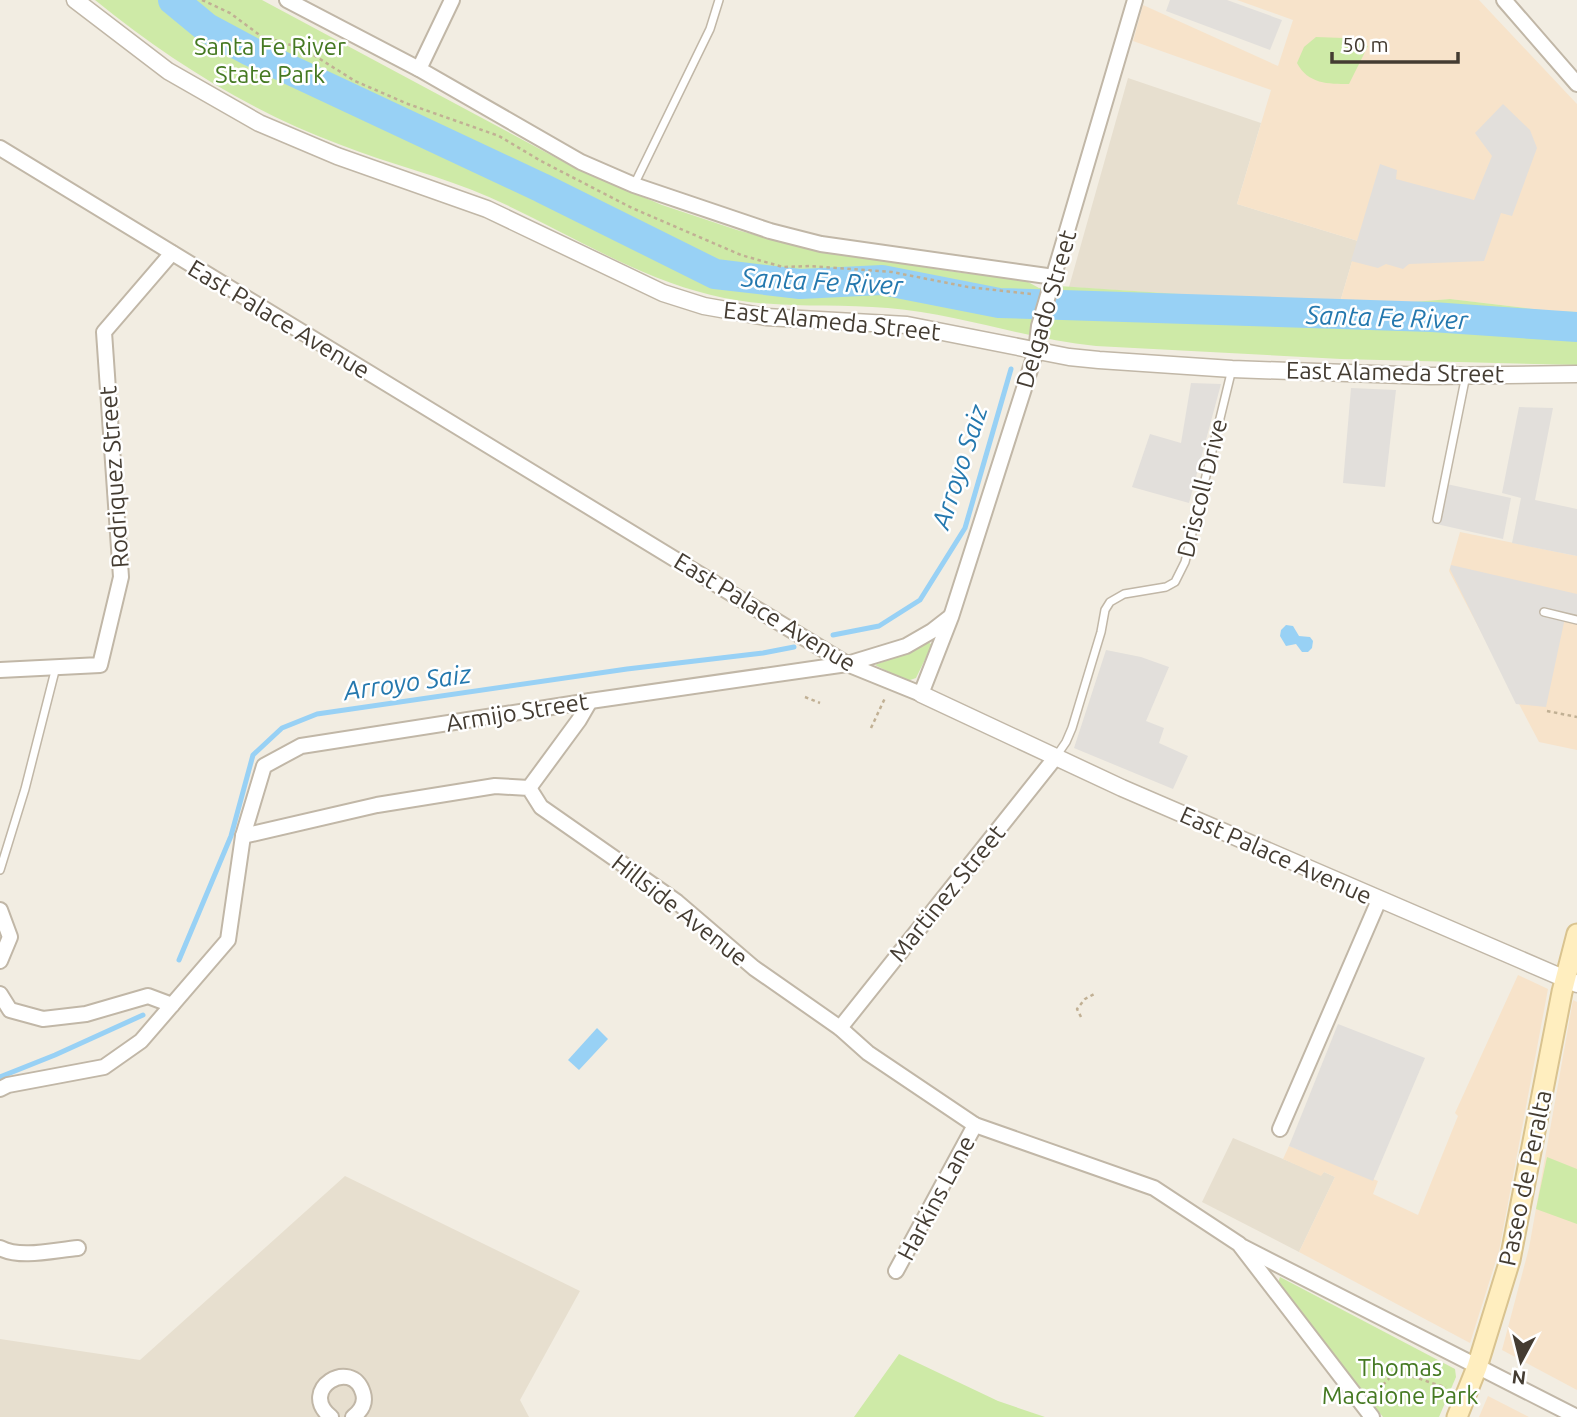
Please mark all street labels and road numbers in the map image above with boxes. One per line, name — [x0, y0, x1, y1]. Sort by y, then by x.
street label: Delgado Street — [1011, 226, 1082, 391]
street label: East Palace Avenue — [183, 254, 375, 384]
street label: East Alameda Street — [722, 296, 942, 346]
street label: East Alameda Street — [1286, 357, 1505, 387]
street label: Rodriquez Street — [94, 384, 134, 569]
street label: Driscoll Drive — [1172, 416, 1232, 560]
street label: East Palace Avenue — [669, 547, 861, 677]
street label: Armijo Street — [444, 687, 591, 737]
street label: East Palace Avenue — [1176, 801, 1376, 909]
street label: Martinez Street — [884, 819, 1011, 967]
street label: Hillside Avenue — [607, 849, 753, 971]
street label: Paseo de Peralta — [1493, 1088, 1557, 1268]
street label: Harkins Lane — [892, 1131, 980, 1265]

